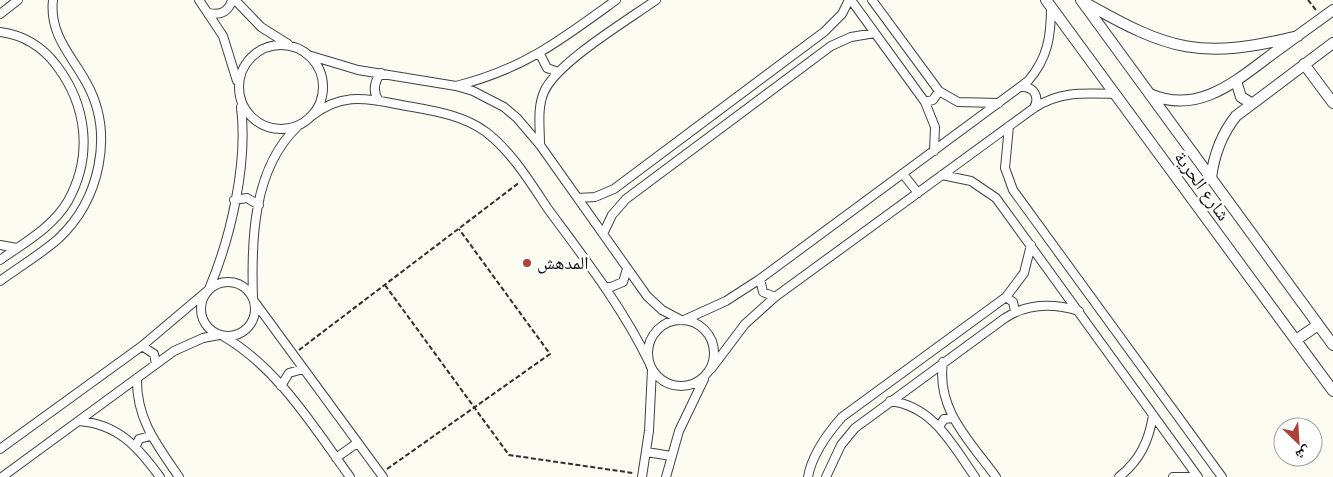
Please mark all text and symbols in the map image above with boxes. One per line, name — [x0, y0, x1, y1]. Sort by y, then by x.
street label: شارع الحرية — [1169, 148, 1234, 225]
place label: المدهش — [537, 253, 589, 274]
marker: المدهش — [521, 257, 533, 269]
north arrow — [1273, 417, 1323, 467]
text: ش — [1293, 442, 1313, 463]

